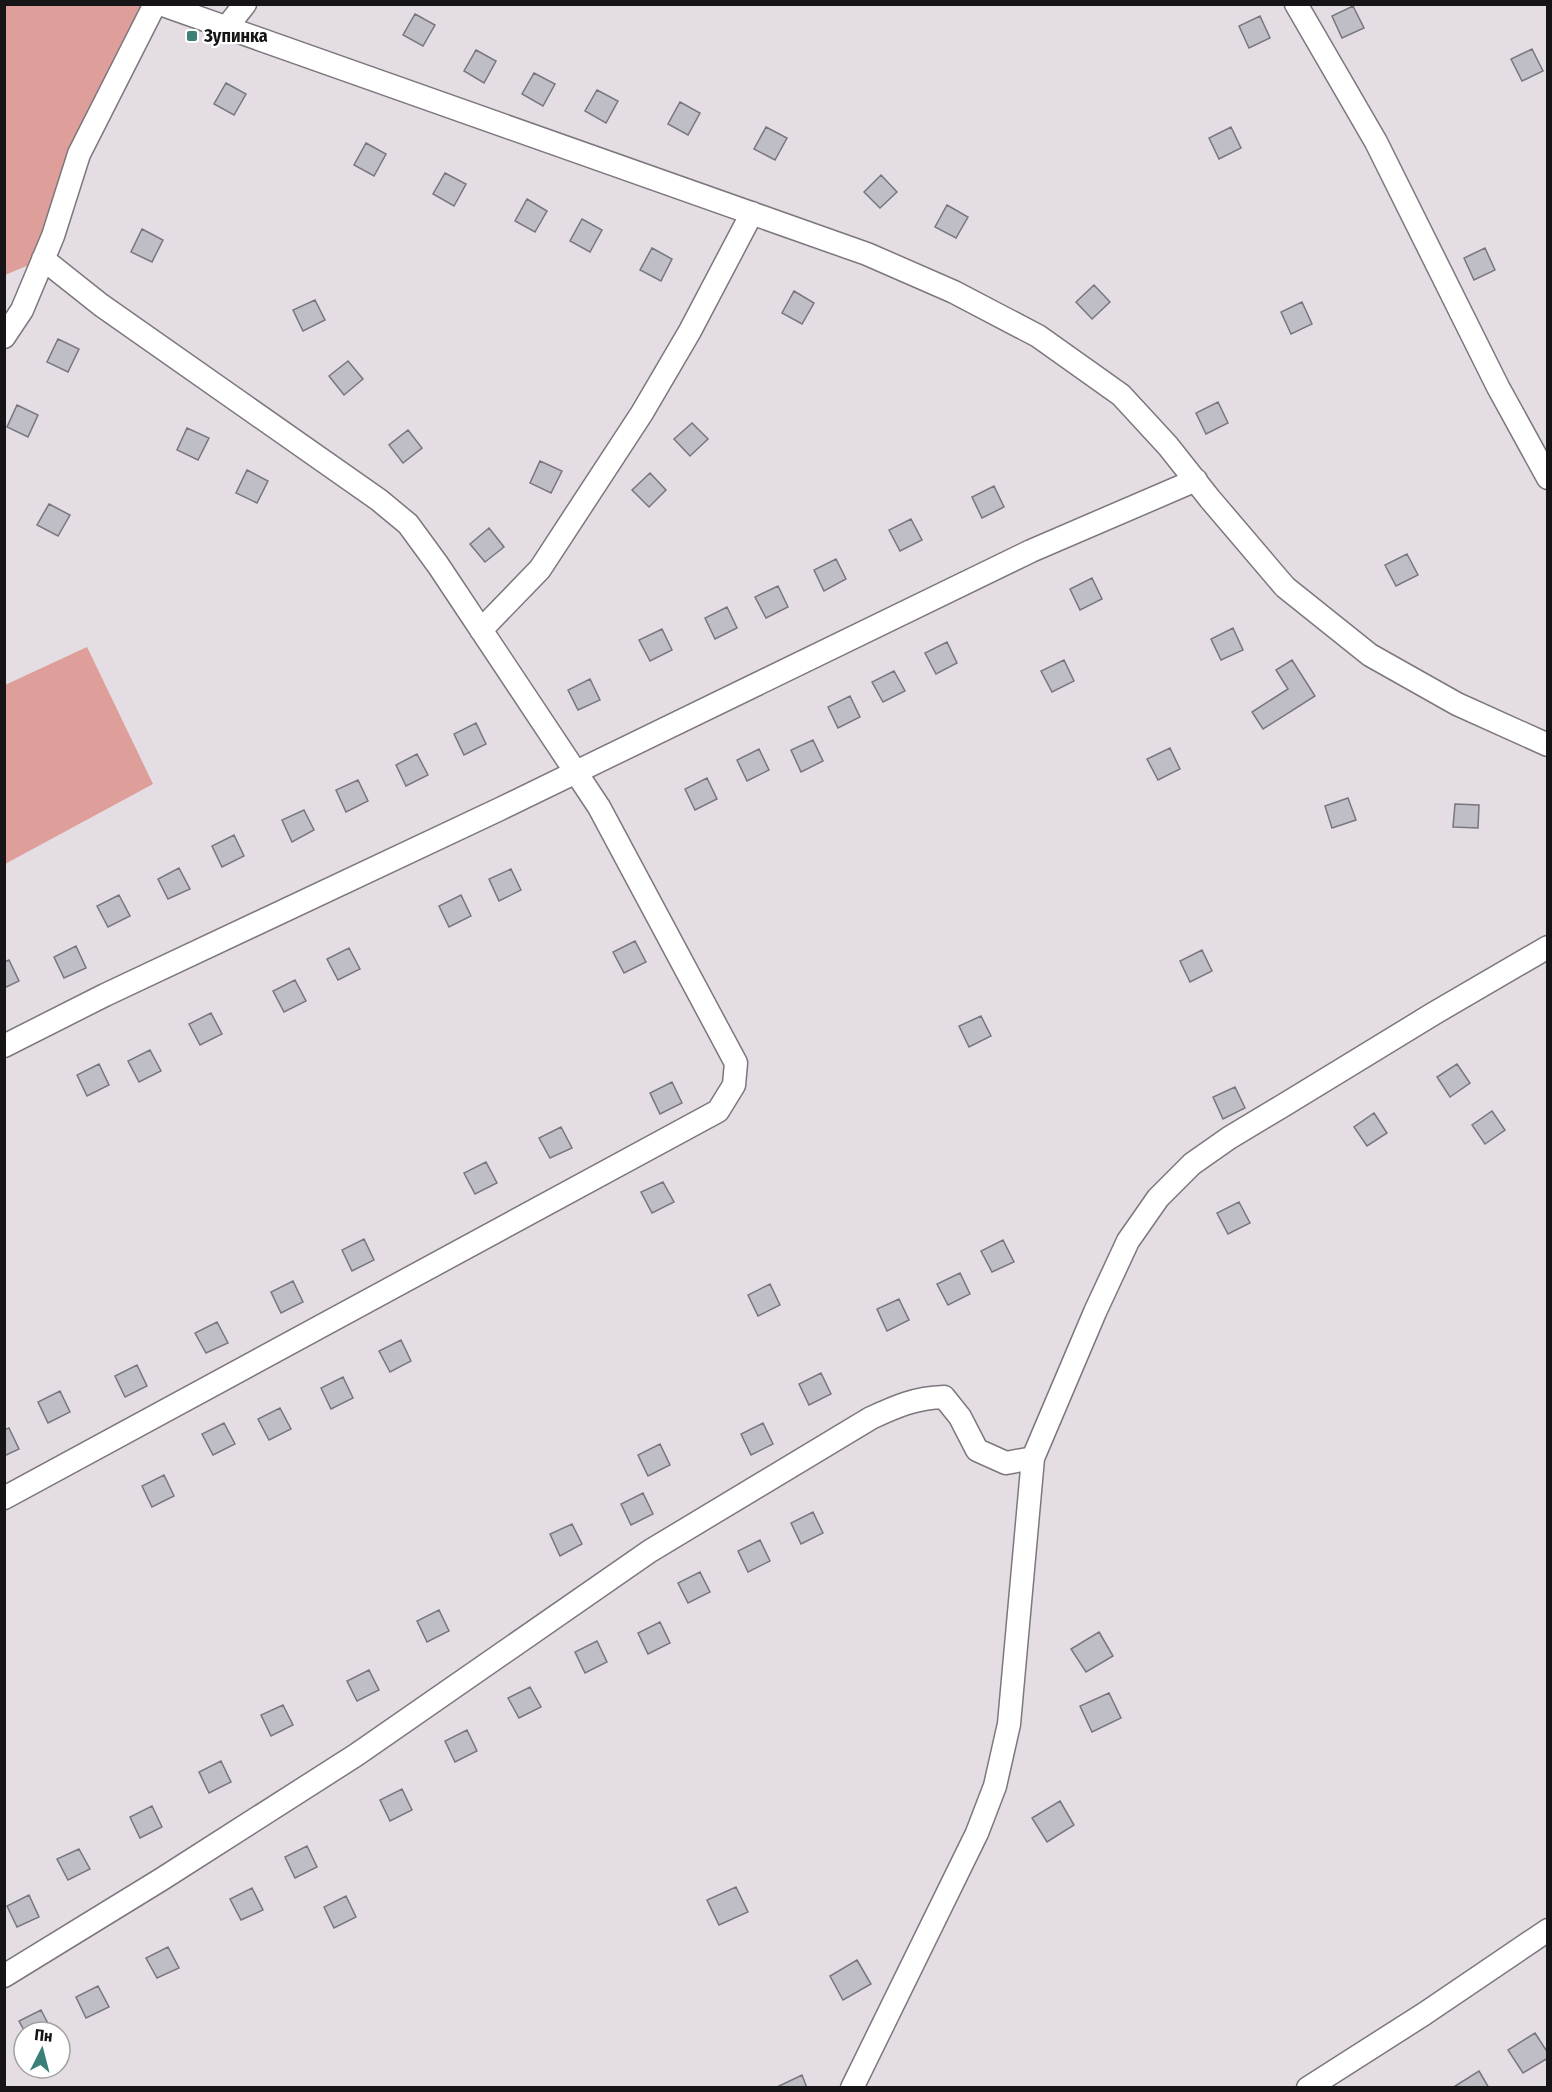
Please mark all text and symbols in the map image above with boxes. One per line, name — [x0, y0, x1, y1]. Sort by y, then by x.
place label: Зупинка — [203, 25, 268, 47]
marker: Зупинка — [185, 29, 199, 43]
north arrow — [12, 2020, 72, 2080]
text: Пн — [34, 2025, 54, 2046]

